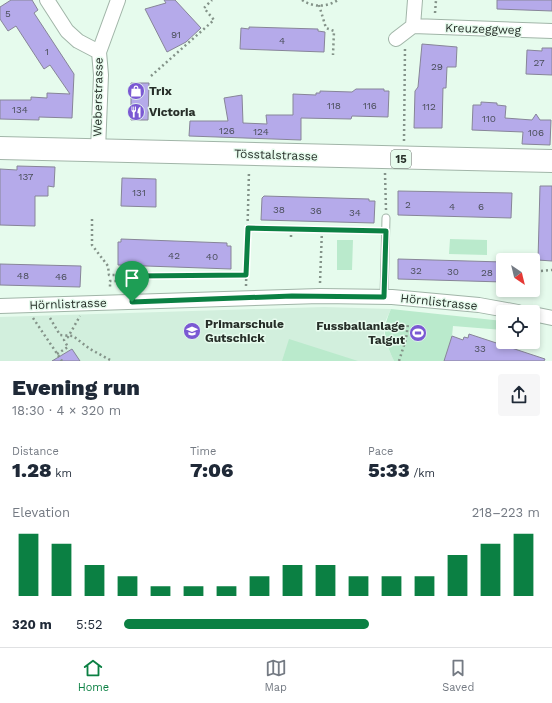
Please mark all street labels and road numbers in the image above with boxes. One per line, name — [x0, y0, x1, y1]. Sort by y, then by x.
street label: Kreuzeggweg — [445, 21, 522, 37]
street label: Weberstrasse — [90, 57, 106, 137]
street label: Tösstalstrasse — [234, 147, 318, 163]
road number: 15 — [391, 150, 411, 168]
street label: Hörnlistrasse — [400, 291, 478, 313]
street label: Hörnlistrasse — [29, 296, 107, 312]

